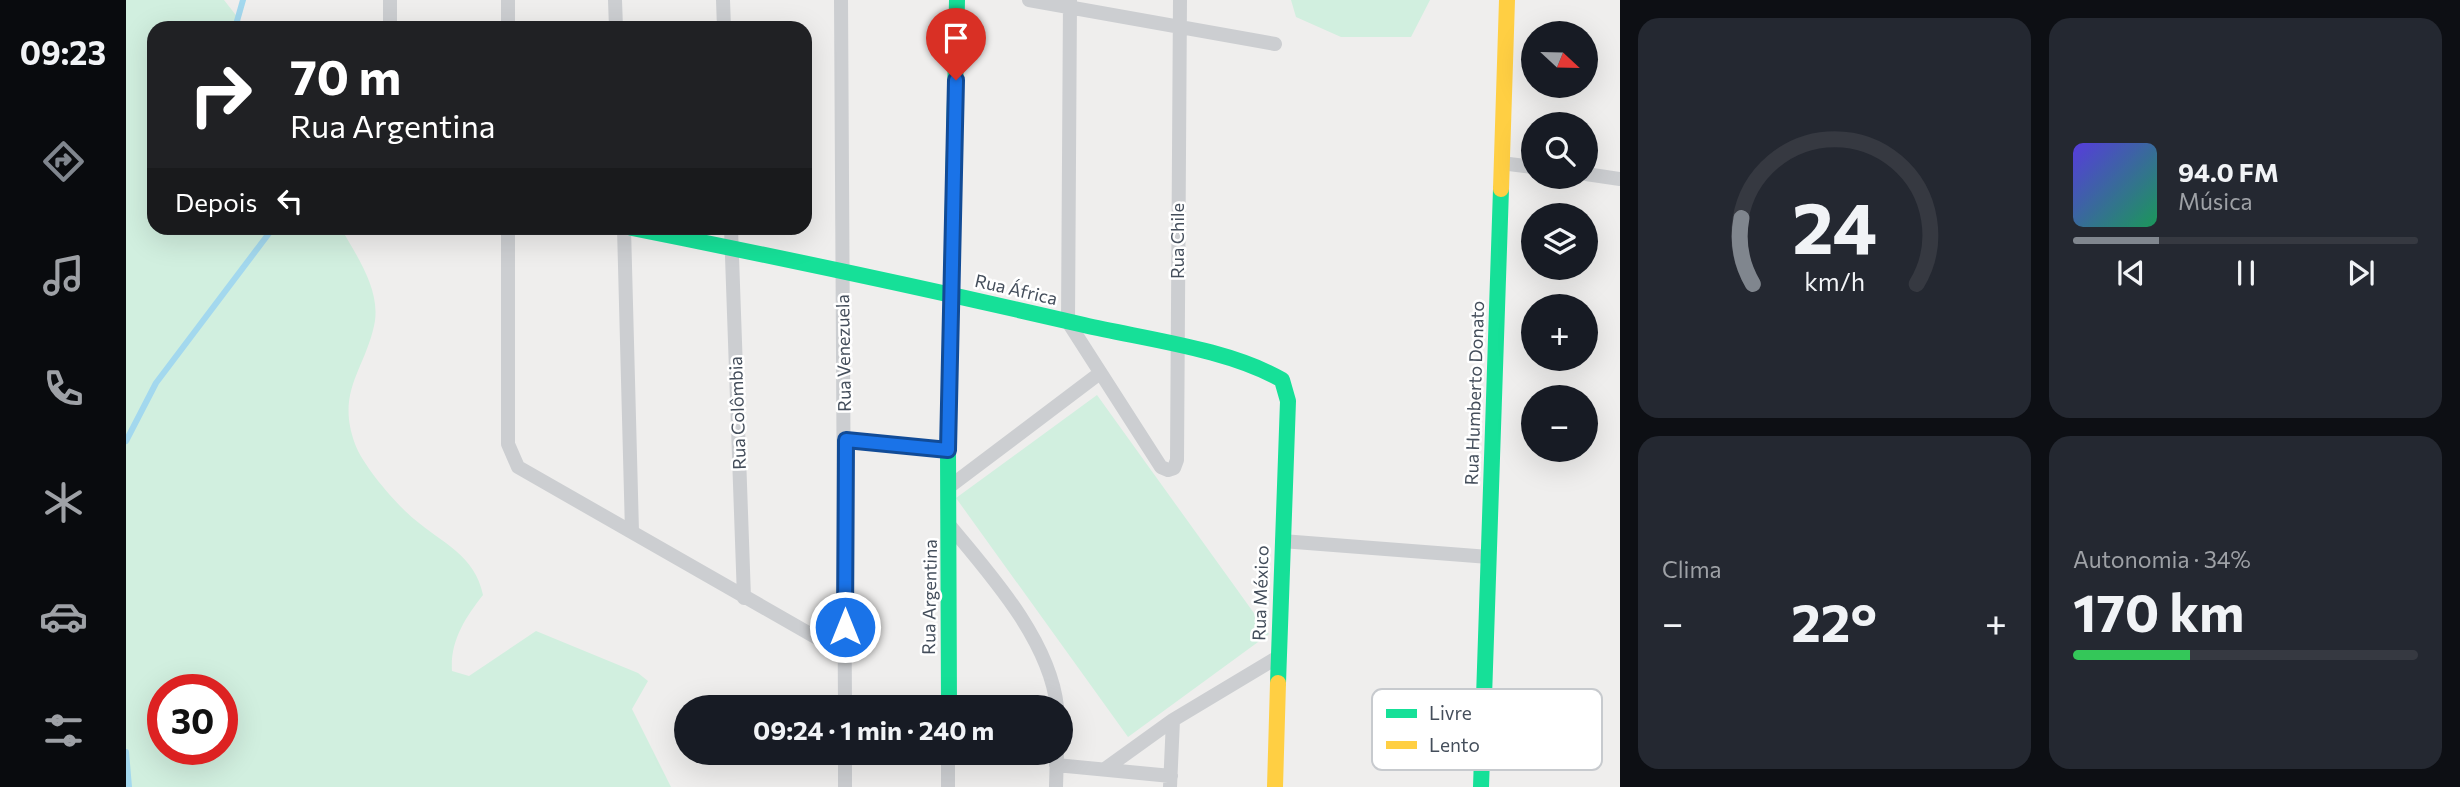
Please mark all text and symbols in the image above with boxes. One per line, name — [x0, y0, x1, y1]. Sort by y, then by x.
pin — [926, 8, 986, 80]
icon: arrive — [937, 19, 975, 57]
north arrow — [1521, 21, 1598, 98]
map controls — [1521, 21, 1598, 462]
text: 09:23 — [20, 32, 106, 72]
text: 70 m — [290, 45, 401, 105]
icon: right — [175, 49, 266, 140]
text: Rua Argentina — [290, 105, 496, 145]
button: search — [1521, 112, 1598, 189]
icon: directions — [39, 137, 88, 186]
text: 94.0 FM — [2178, 156, 2279, 187]
text: 24 — [1792, 180, 1877, 269]
icon: left — [271, 182, 309, 220]
text: Depois — [175, 186, 257, 217]
text: Música — [2178, 187, 2253, 215]
street label: Rua Chile — [1166, 203, 1188, 279]
button: layers — [1521, 203, 1598, 280]
icon: music — [39, 251, 88, 300]
icon: previous — [2112, 254, 2150, 292]
icon: pause — [2227, 254, 2265, 292]
icon: next — [2342, 254, 2380, 292]
text: km/h — [1804, 266, 1865, 296]
street label: Rua África — [973, 269, 1060, 309]
street label: Rua Venezuela — [831, 294, 855, 412]
button: + — [1521, 294, 1598, 371]
street label: Rua Humberto Donato — [1460, 300, 1488, 486]
street label: Rua Colômbia — [724, 356, 750, 470]
icon: phone — [39, 364, 88, 413]
button: − — [1521, 385, 1598, 462]
icon: climate — [39, 478, 88, 527]
street label: Rua Argentina — [917, 539, 941, 655]
street label: Rua México — [1247, 545, 1273, 641]
text: Autonomia · 34% — [2073, 545, 2251, 573]
text: Clima — [1662, 555, 1722, 583]
text: 170 km — [2073, 579, 2245, 643]
text: 22° — [1791, 589, 1877, 653]
position arrow — [808, 590, 882, 664]
icon: car — [39, 592, 88, 641]
text: − — [1662, 598, 1684, 645]
text: + — [1985, 598, 2007, 645]
speed limit sign: 30 — [147, 674, 238, 765]
legend — [1372, 689, 1602, 770]
text: Livre — [1429, 701, 1472, 724]
icon: filters — [39, 706, 88, 755]
text: 09:24 · 1 min · 240 m — [753, 714, 994, 745]
text: Lento — [1429, 733, 1480, 756]

